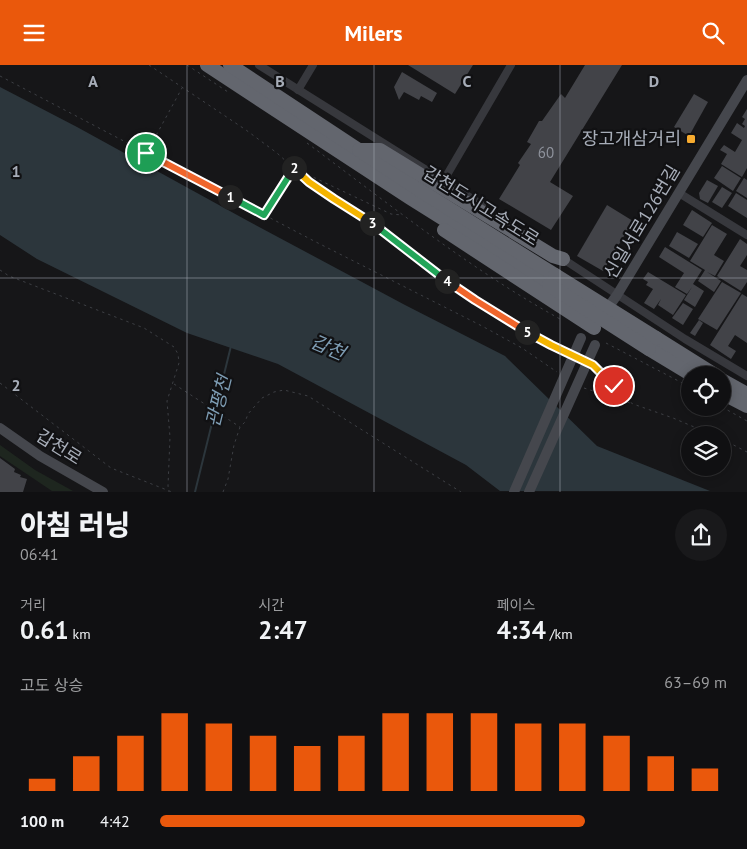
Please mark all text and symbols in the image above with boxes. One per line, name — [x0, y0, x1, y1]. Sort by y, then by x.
icon: menu — [20, 19, 48, 47]
text: Milers — [344, 19, 403, 47]
icon: search — [699, 19, 727, 47]
text: A — [88, 71, 98, 91]
text: B — [275, 71, 285, 91]
text: C — [463, 71, 472, 91]
text: D — [649, 71, 659, 91]
place label: 장고개삼거리 — [582, 127, 681, 150]
pin — [125, 132, 167, 174]
marker: 장고개삼거리 — [685, 133, 697, 145]
icon: arrive — [132, 139, 160, 167]
house number: 60 — [538, 143, 554, 162]
pin: 2 — [282, 155, 306, 181]
text: 2 — [291, 159, 298, 177]
text: 1 — [11, 161, 21, 181]
street label: 갑천도시고속도로 — [419, 161, 544, 250]
street label: 신일서로126번길 — [599, 161, 685, 283]
pin: 1 — [218, 185, 242, 209]
text: 1 — [227, 188, 234, 206]
pin: 3 — [360, 211, 384, 235]
text: 3 — [369, 214, 376, 232]
pin: 4 — [434, 269, 460, 293]
text: 4 — [444, 272, 451, 290]
pin: 5 — [514, 319, 540, 345]
text: 5 — [524, 323, 531, 341]
water label: 갑천 — [307, 329, 350, 365]
pin — [593, 365, 635, 407]
map controls — [681, 366, 731, 476]
button: locate — [681, 366, 731, 416]
water label: 관평천 — [200, 371, 236, 429]
icon: check — [600, 372, 628, 400]
text: 2 — [11, 375, 21, 395]
street label: 갑천로 — [32, 424, 86, 469]
button: layers — [681, 426, 731, 476]
text: 아침 러닝 — [20, 506, 130, 543]
button: share — [675, 509, 727, 561]
text: 06:41 — [20, 544, 58, 564]
text: 거리 — [20, 596, 46, 614]
text: 시간 — [258, 596, 284, 614]
text: 페이스 — [497, 596, 535, 614]
text: 0.61 — [20, 614, 69, 646]
text: 2:47 — [258, 614, 308, 646]
text: 4:34 — [497, 614, 546, 646]
text: km — [69, 625, 91, 643]
text: /km — [546, 625, 573, 643]
text: 63–69 m — [664, 672, 727, 692]
text: 고도 상승 — [20, 675, 83, 695]
text: 100 m — [20, 811, 64, 831]
text: 4:42 — [100, 811, 130, 831]

